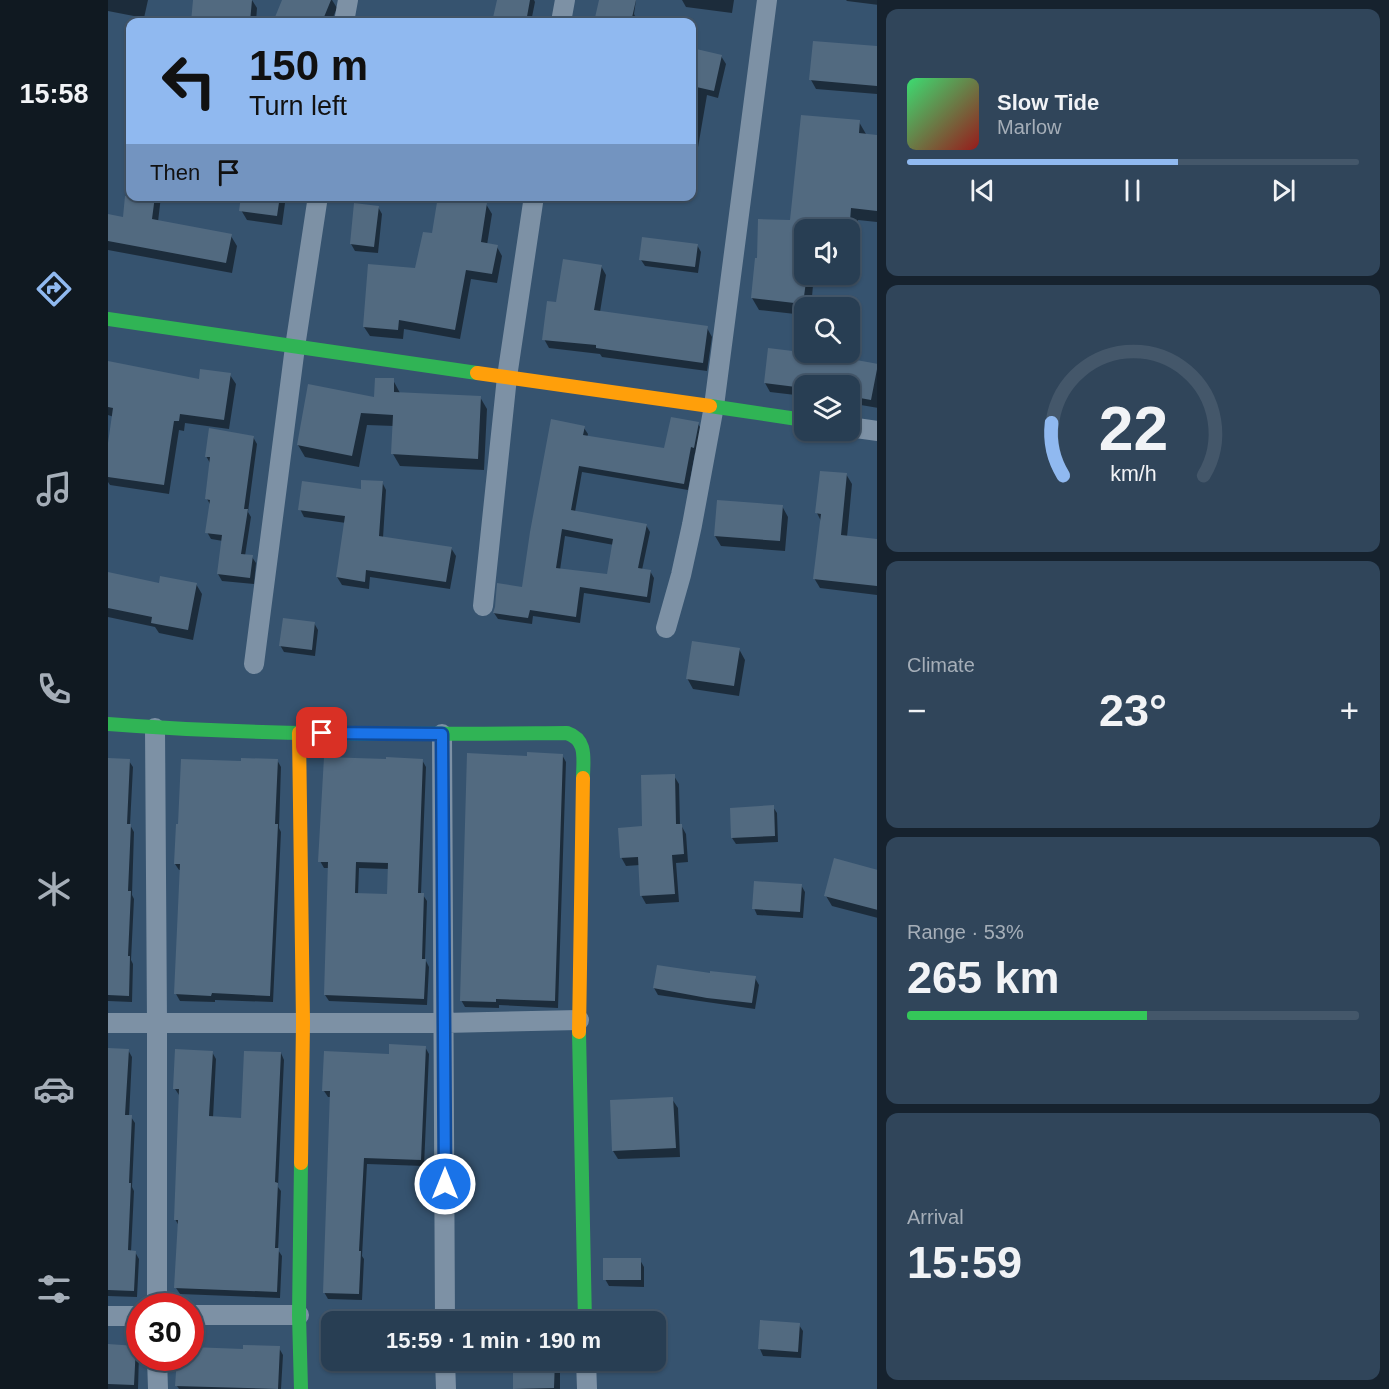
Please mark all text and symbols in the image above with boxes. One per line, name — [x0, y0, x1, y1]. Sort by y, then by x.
icon: left — [150, 42, 228, 120]
text: 150 m — [249, 42, 368, 89]
text: 15:58 — [19, 79, 89, 109]
text: Slow Tide — [997, 90, 1099, 115]
text: Turn left — [249, 91, 347, 121]
text: Marlow — [997, 116, 1061, 138]
icon: arrive — [212, 156, 245, 189]
text: Then — [150, 160, 200, 185]
icon: previous — [966, 174, 999, 207]
icon: pause — [1116, 174, 1149, 207]
icon: next — [1267, 174, 1300, 207]
map controls — [794, 219, 860, 441]
button: sound — [794, 219, 860, 285]
icon: directions — [33, 268, 75, 310]
button: search — [794, 297, 860, 363]
button: layers — [794, 375, 860, 441]
text: 22 — [1098, 394, 1168, 463]
text: km/h — [1110, 462, 1156, 486]
icon: music — [33, 468, 75, 510]
text: Climate — [907, 654, 975, 676]
icon: phone — [33, 668, 75, 710]
text: 23° — [1099, 685, 1167, 736]
text: − — [907, 692, 926, 729]
text: + — [1340, 692, 1359, 729]
pin — [296, 707, 347, 758]
icon: arrive — [305, 716, 338, 749]
icon: climate — [33, 868, 75, 910]
text: Range · 53% — [907, 921, 1024, 943]
text: 265 km — [907, 952, 1060, 1003]
icon: car — [33, 1068, 75, 1110]
position arrow — [413, 1152, 477, 1216]
text: Arrival — [907, 1206, 964, 1228]
text: 15:59 — [907, 1237, 1022, 1288]
icon: filters — [33, 1268, 75, 1310]
speed limit sign: 30 — [126, 1293, 204, 1371]
text: 15:59 · 1 min · 190 m — [386, 1328, 601, 1353]

